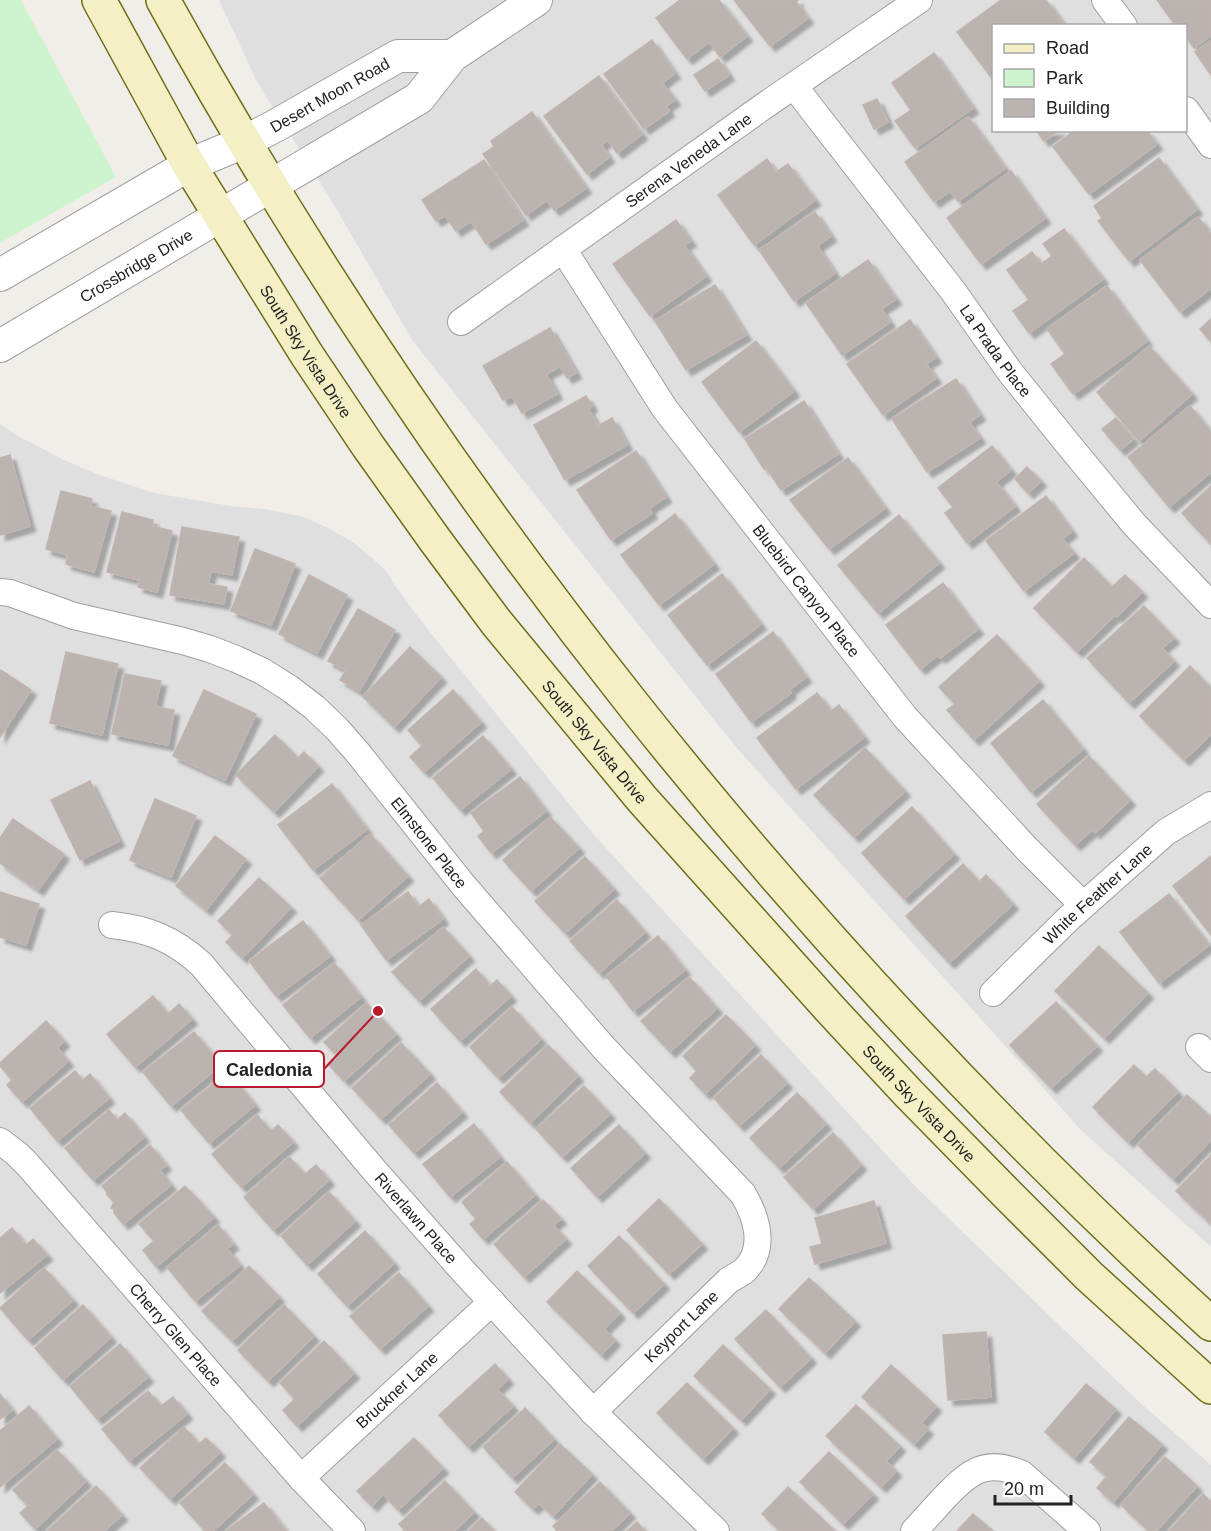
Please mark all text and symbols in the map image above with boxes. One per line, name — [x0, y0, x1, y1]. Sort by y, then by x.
legend — [992, 24, 1187, 132]
text: Road — [1046, 38, 1089, 58]
street label: Desert Moon Road — [267, 55, 392, 136]
text: Park — [1046, 68, 1084, 88]
text: Building — [1046, 98, 1110, 118]
street label: Serena Veneda Lane — [622, 110, 755, 211]
street label: Crossbridge Drive — [77, 226, 196, 306]
street label: South Sky Vista Drive — [257, 282, 355, 421]
street label: La Prada Place — [956, 302, 1035, 401]
street label: Bluebird Canyon Place — [749, 521, 863, 660]
street label: South Sky Vista Drive — [539, 677, 650, 807]
street label: Elmstone Place — [388, 794, 470, 892]
street label: White Feather Lane — [1040, 841, 1156, 948]
street label: South Sky Vista Drive — [859, 1042, 979, 1165]
callout: Caledonia — [214, 1051, 324, 1087]
text: Caledonia — [226, 1060, 313, 1080]
street label: Riverlawn Place — [372, 1170, 460, 1267]
street label: Cherry Glen Place — [126, 1280, 225, 1390]
street label: Keyport Lane — [641, 1287, 722, 1366]
street label: Bruckner Lane — [353, 1349, 441, 1432]
scale bar — [995, 1468, 1072, 1506]
text: 20 m — [1004, 1479, 1044, 1499]

